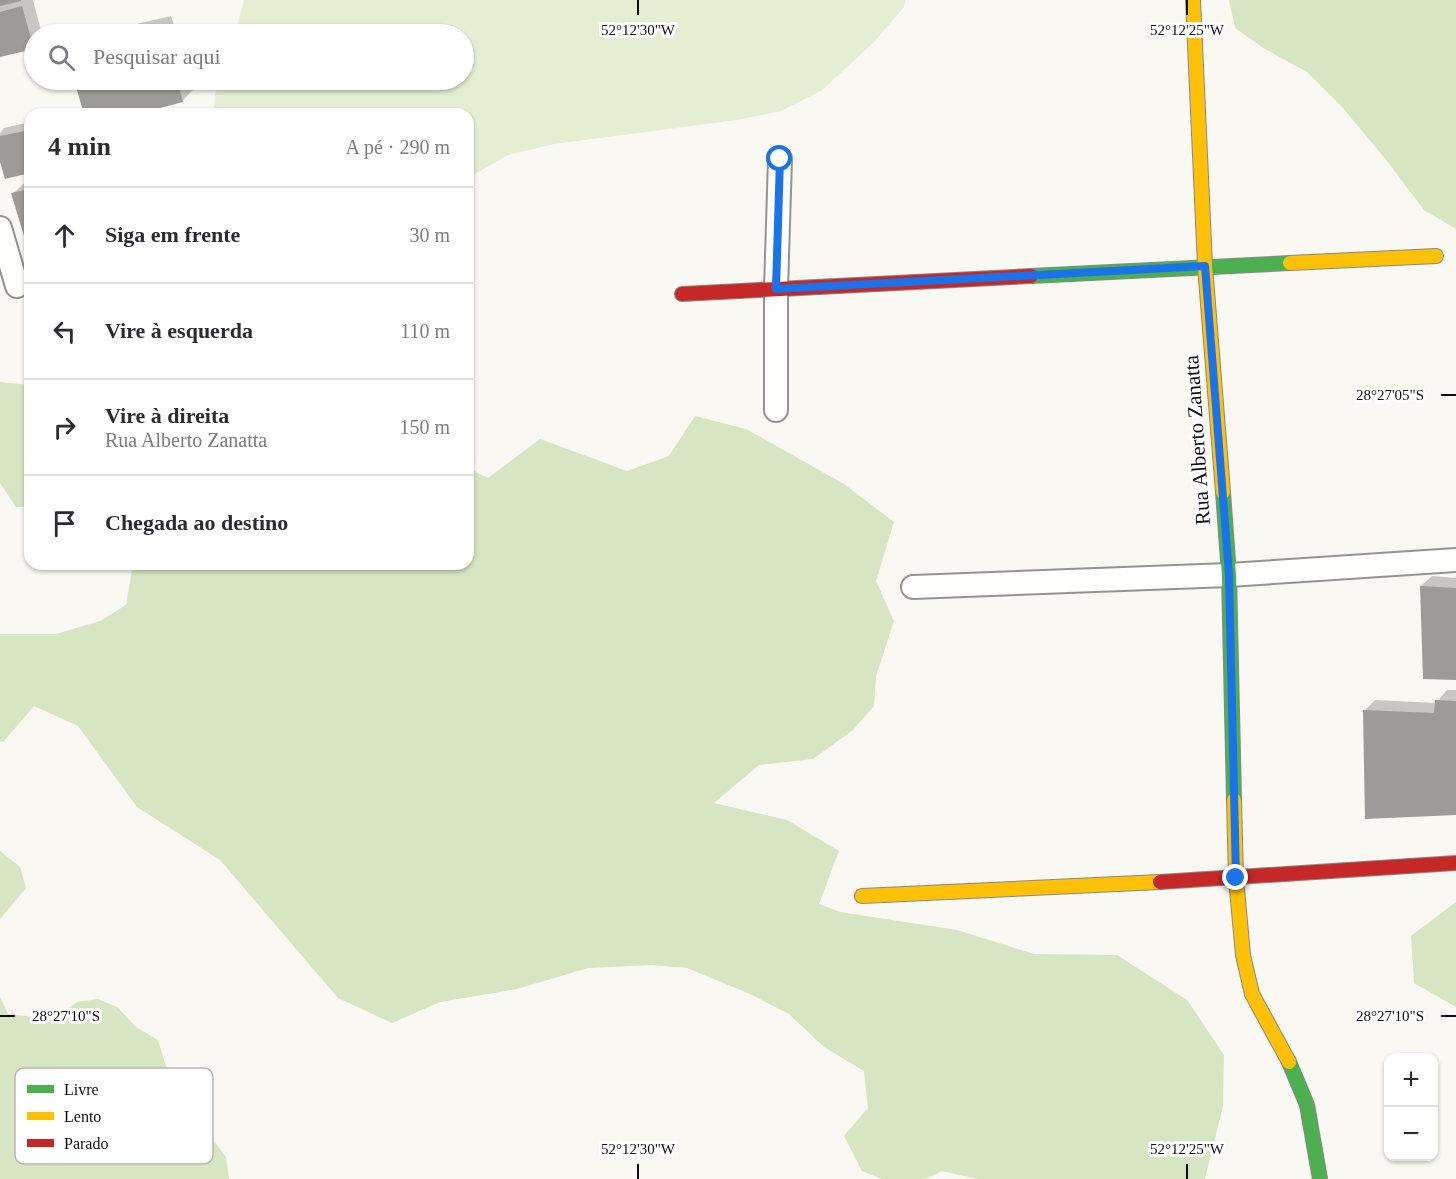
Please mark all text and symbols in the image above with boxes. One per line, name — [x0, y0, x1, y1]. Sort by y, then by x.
text: 52°12'30"W — [601, 22, 676, 38]
text: 52°12'25"W — [1150, 22, 1225, 38]
search box — [24, 24, 474, 90]
icon: search — [45, 41, 78, 74]
text: Pesquisar aqui — [93, 44, 221, 69]
text: 4 min — [48, 132, 111, 161]
text: A pé · 290 m — [346, 136, 450, 158]
route start — [766, 145, 792, 171]
icon: ahead — [48, 219, 81, 252]
text: Siga em frente — [105, 222, 240, 247]
text: 30 m — [409, 224, 450, 246]
icon: left — [48, 315, 81, 348]
text: Vire à esquerda — [105, 318, 253, 343]
text: 110 m — [400, 320, 450, 342]
street label: Rua Alberto Zanatta — [1179, 354, 1215, 526]
text: 28°27'05"S — [1356, 387, 1424, 403]
text: Vire à direita — [105, 403, 229, 428]
icon: right — [48, 411, 81, 444]
text: 150 m — [399, 416, 450, 438]
text: Rua Alberto Zanatta — [105, 429, 267, 451]
icon: arrive — [48, 507, 81, 540]
text: Chegada ao destino — [105, 510, 288, 535]
route end — [1222, 864, 1248, 890]
text: 28°27'10"S — [32, 1008, 100, 1024]
text: 28°27'10"S — [1356, 1008, 1424, 1024]
map controls — [1384, 1053, 1438, 1161]
button: + — [1384, 1053, 1438, 1107]
legend — [15, 1068, 213, 1164]
text: Livre — [64, 1081, 99, 1098]
button: − — [1384, 1107, 1438, 1161]
text: Lento — [64, 1108, 101, 1125]
text: Parado — [64, 1135, 108, 1152]
text: 52°12'30"W — [601, 1141, 676, 1157]
text: 52°12'25"W — [1150, 1141, 1225, 1157]

